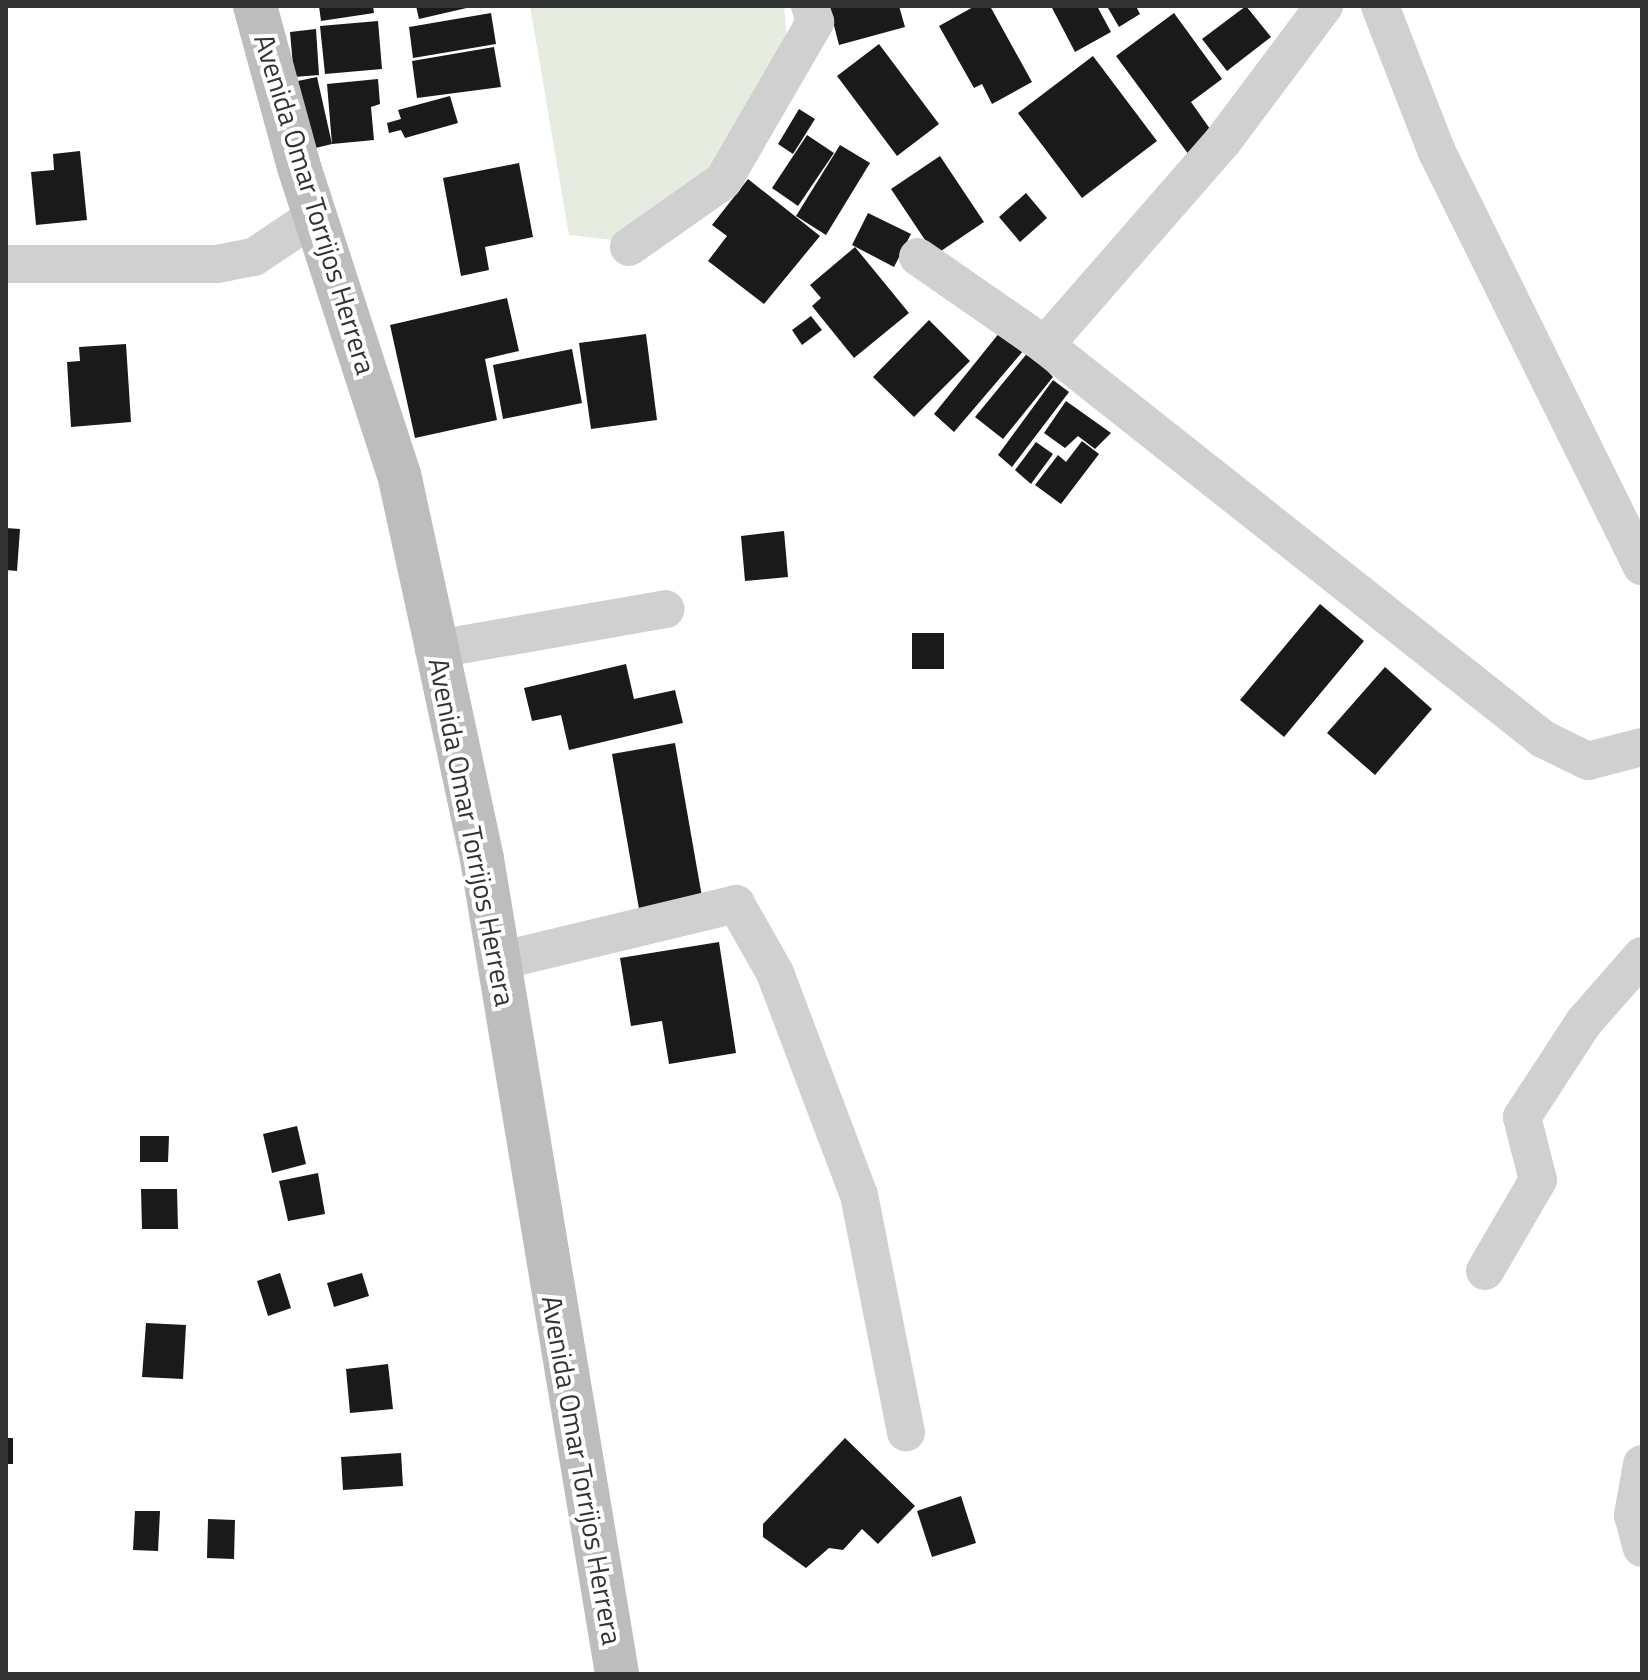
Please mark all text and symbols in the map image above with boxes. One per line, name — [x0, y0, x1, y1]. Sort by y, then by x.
street label: Avenida Omar Torrijos Herrera — [247, 30, 383, 378]
street label: Avenida Omar Torrijos Herrera — [422, 655, 522, 1009]
street label: Avenida Omar Torrijos Herrera — [535, 1293, 629, 1647]

